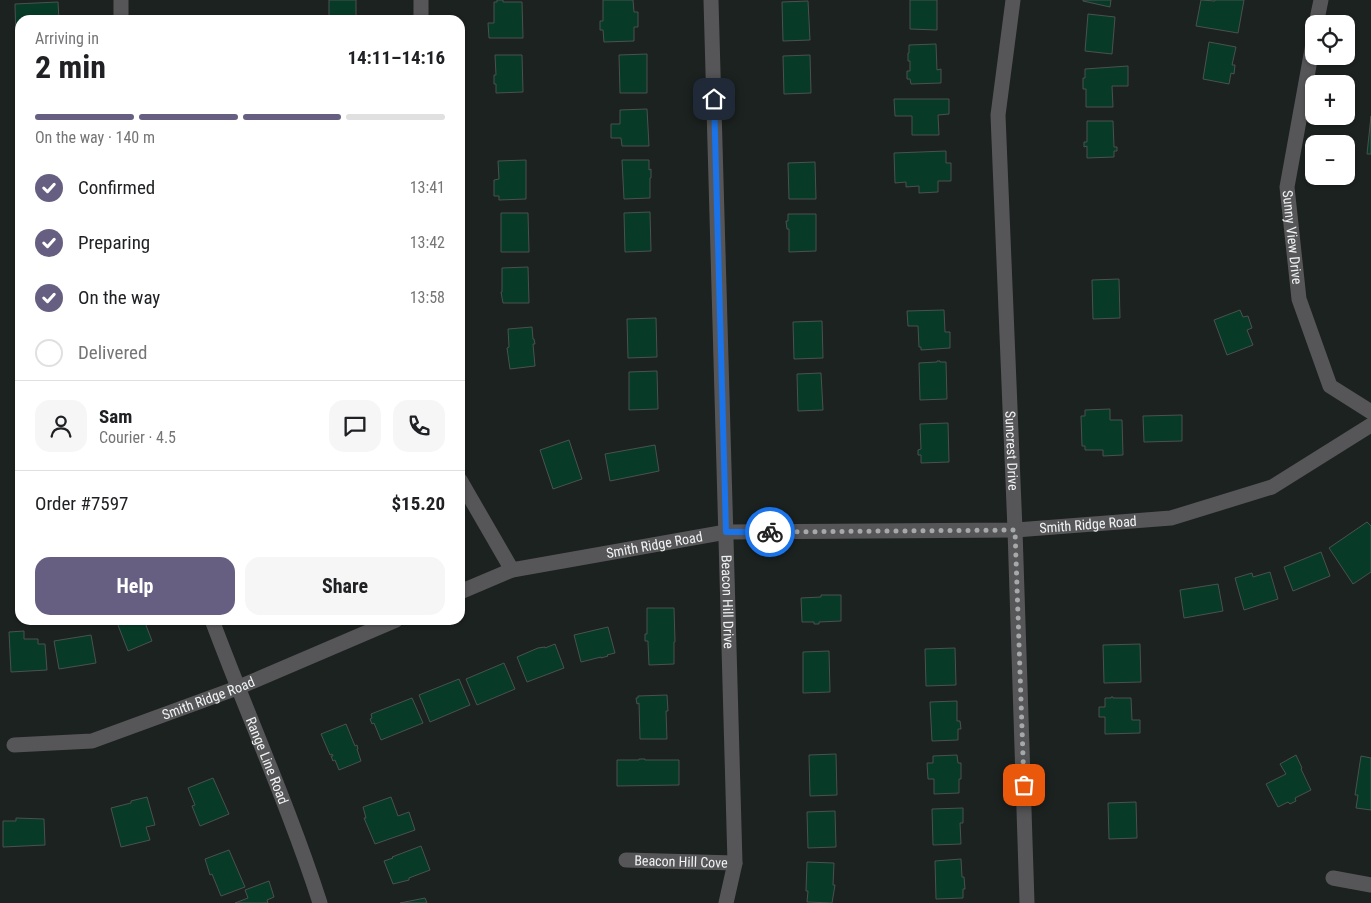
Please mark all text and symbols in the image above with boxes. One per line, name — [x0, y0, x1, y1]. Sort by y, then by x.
map controls — [1305, 15, 1355, 185]
button: locate — [1305, 15, 1355, 65]
text: Arriving in — [35, 29, 99, 48]
text: 14:11–14:16 — [347, 46, 445, 69]
text: 2 min — [35, 48, 106, 86]
button: + — [1305, 75, 1355, 125]
pin — [693, 78, 735, 120]
icon: home — [700, 85, 728, 113]
text: On the way · 140 m — [35, 128, 155, 147]
button: − — [1305, 135, 1355, 185]
icon: check — [35, 174, 63, 202]
text: Confirmed — [78, 176, 155, 199]
text: 13:41 — [410, 178, 445, 197]
street label: Sunny View Drive — [1279, 189, 1305, 286]
icon: check — [35, 229, 63, 257]
text: Preparing — [78, 231, 150, 254]
text: 13:42 — [410, 233, 445, 252]
icon: check — [35, 284, 63, 312]
text: On the way — [78, 286, 160, 309]
text: 13:58 — [410, 288, 445, 307]
text: Delivered — [78, 341, 147, 364]
button: person — [35, 400, 87, 452]
button: chat — [329, 400, 381, 452]
button: phone — [393, 400, 445, 452]
text: Sam — [99, 405, 132, 428]
street label: Suncrest Drive — [1002, 411, 1021, 491]
text: Courier · 4.5 — [99, 428, 176, 447]
text: Order #7597 — [35, 492, 128, 515]
text: $15.20 — [391, 492, 445, 515]
courier — [745, 507, 795, 557]
street label: Smith Ridge Road — [1039, 513, 1137, 536]
icon: bike — [756, 518, 784, 546]
street label: Smith Ridge Road — [605, 528, 704, 561]
street label: Beacon Hill Drive — [718, 555, 737, 649]
button: Help — [35, 557, 235, 615]
button: Share — [245, 557, 445, 615]
street label: Smith Ridge Road — [160, 673, 257, 723]
street label: Range Line Road — [243, 715, 292, 806]
pin — [1003, 764, 1045, 806]
icon: bag — [1010, 771, 1038, 799]
street label: Beacon Hill Cove — [634, 852, 728, 871]

